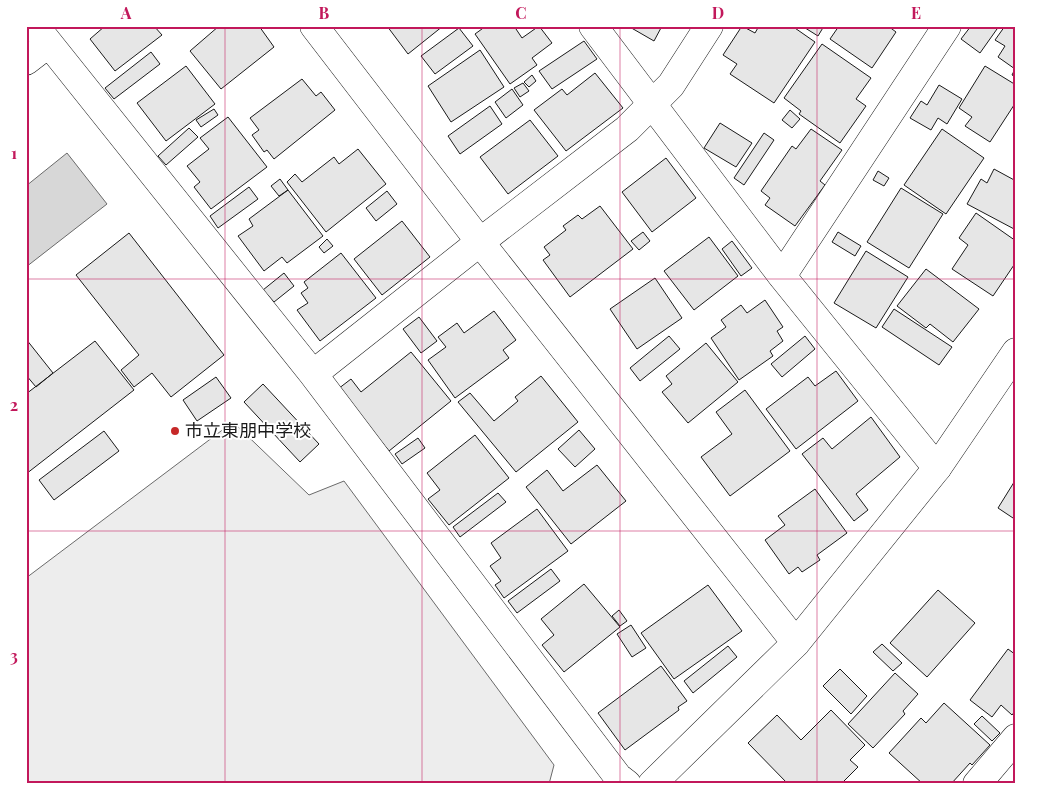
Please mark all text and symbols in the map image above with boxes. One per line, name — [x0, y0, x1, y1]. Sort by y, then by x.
text: A — [120, 2, 132, 23]
text: B — [319, 2, 330, 23]
text: C — [515, 2, 527, 23]
text: D — [712, 2, 724, 23]
text: E — [911, 2, 921, 23]
text: 1 — [11, 142, 17, 163]
text: 2 — [10, 394, 18, 415]
place label: 市立東朋中学校 — [185, 418, 311, 442]
marker: 市立東朋中学校 — [169, 425, 181, 437]
text: 3 — [10, 645, 18, 666]

